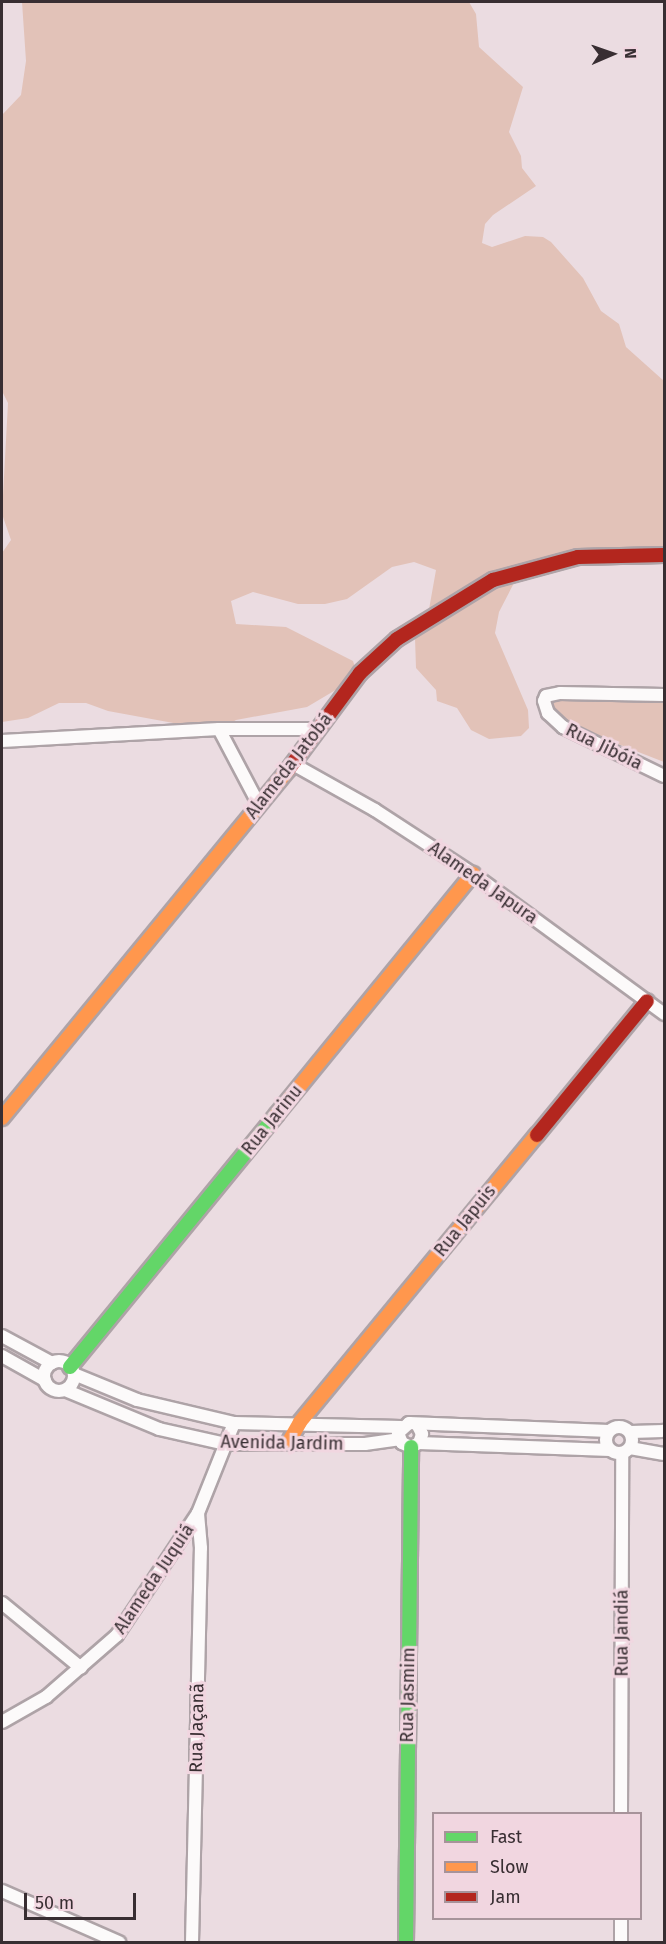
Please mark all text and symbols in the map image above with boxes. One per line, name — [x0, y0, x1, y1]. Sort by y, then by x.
north arrow — [582, 24, 642, 84]
text: N — [621, 48, 640, 59]
street label: Alameda Jatobá — [241, 709, 337, 823]
street label: Rua Jibóia — [562, 719, 646, 775]
street label: Alameda Japura — [424, 837, 542, 929]
street label: Rua Jarinu — [237, 1080, 307, 1160]
street label: Rua Japuis — [430, 1181, 500, 1261]
street label: Avenida Jardim — [220, 1431, 344, 1455]
street label: Alameda Juquiá — [109, 1520, 199, 1638]
street label: Rua Jandiá — [611, 1589, 633, 1677]
street label: Rua Jasmim — [396, 1647, 420, 1743]
street label: Rua Jaçanã — [185, 1683, 209, 1773]
legend — [432, 1812, 642, 1920]
text: Fast — [490, 1826, 522, 1848]
text: Slow — [490, 1856, 528, 1878]
scale bar — [27, 1881, 140, 1919]
text: Jam — [490, 1886, 521, 1908]
text: 50 m — [35, 1892, 74, 1914]

